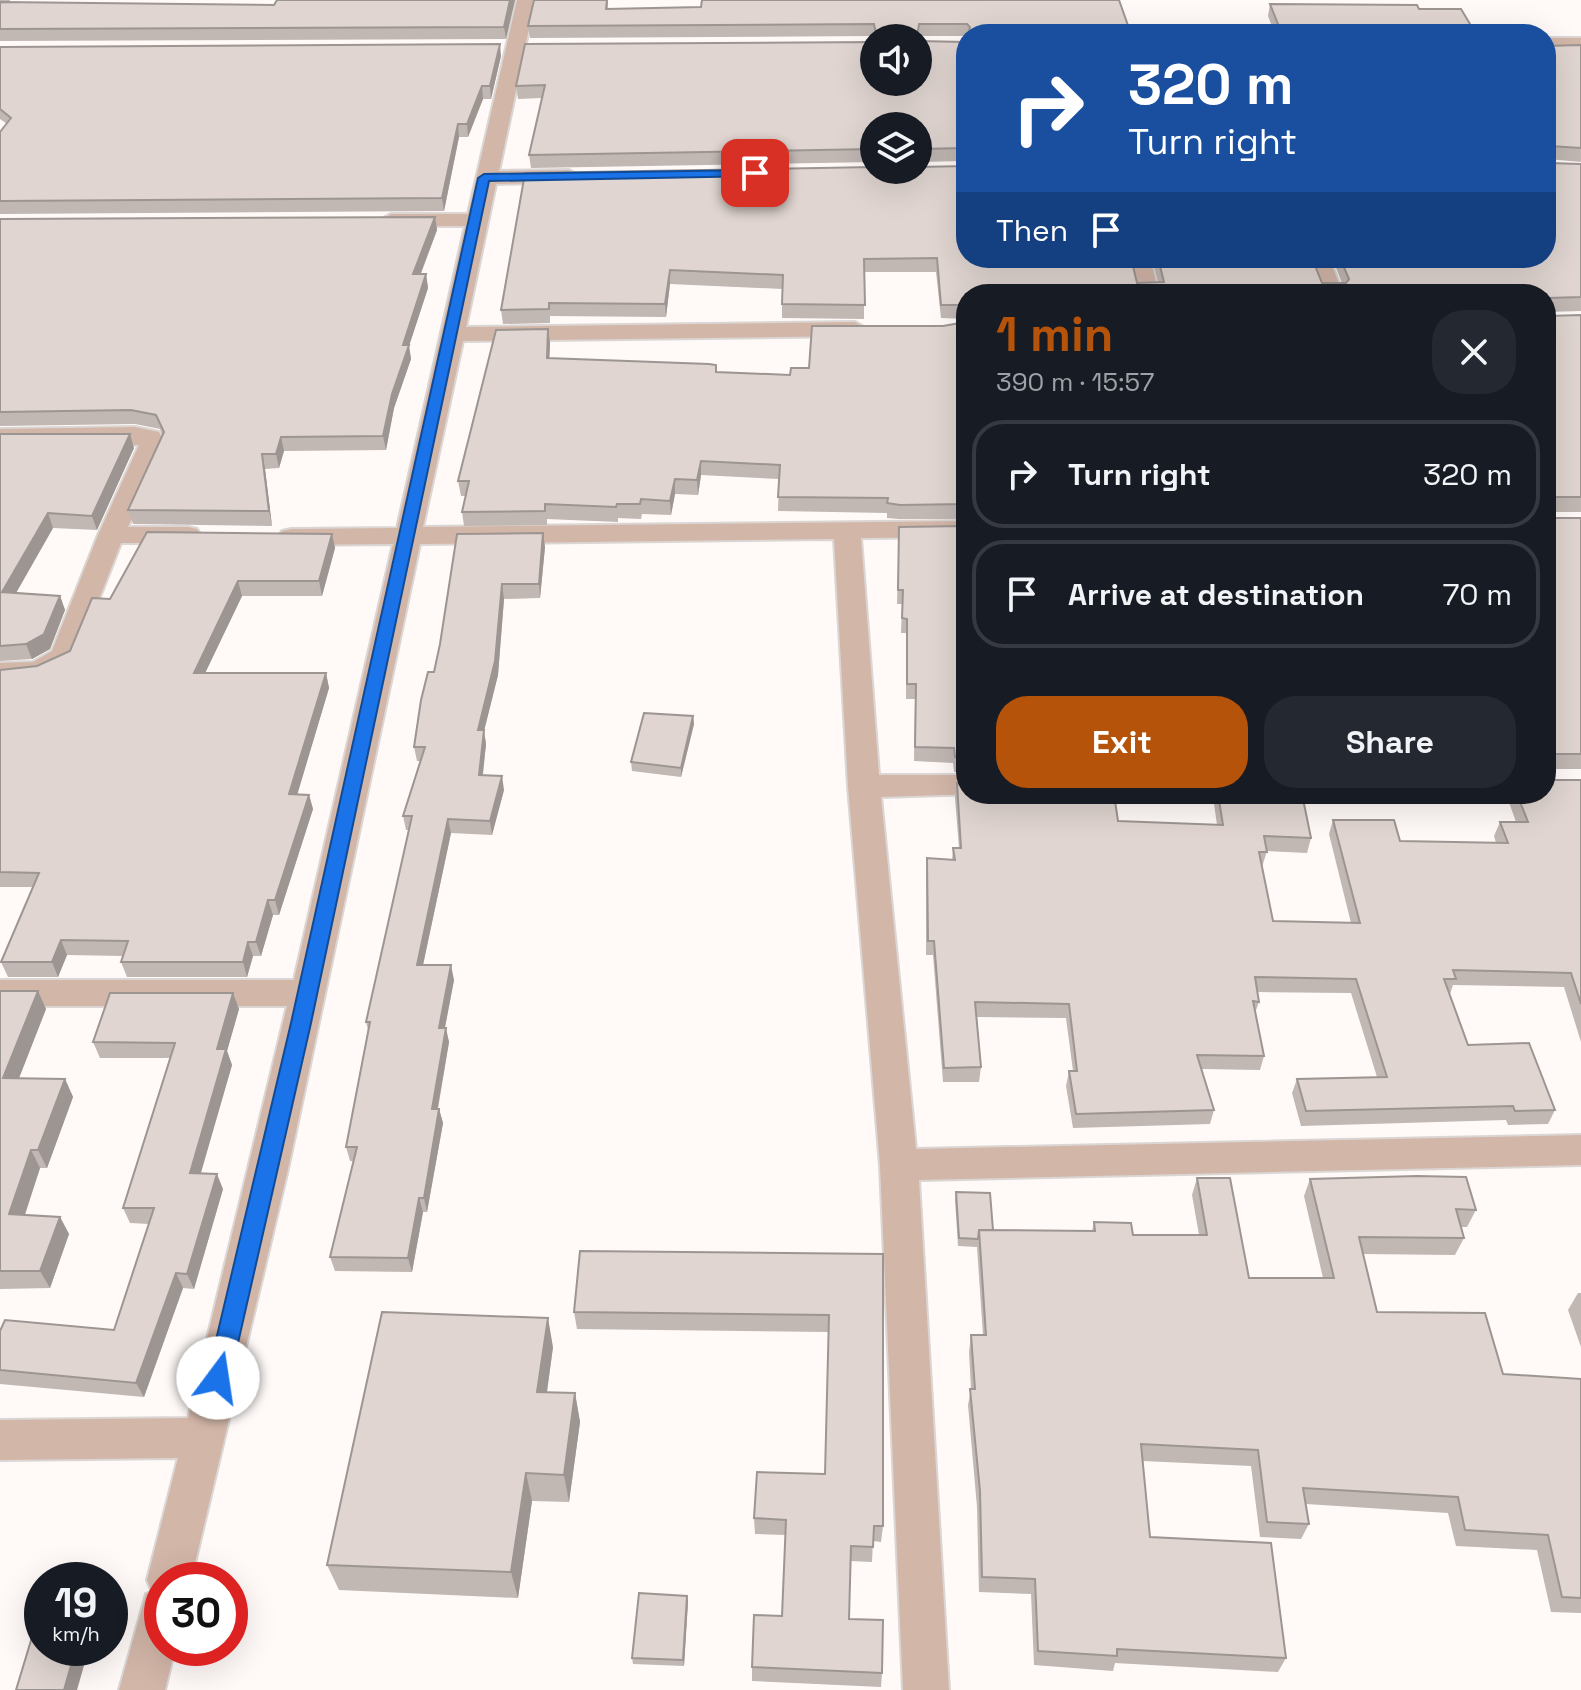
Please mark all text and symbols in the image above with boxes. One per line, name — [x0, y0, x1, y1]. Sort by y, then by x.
map controls — [860, 24, 932, 184]
button: sound — [860, 24, 932, 96]
text: 320 m — [1128, 49, 1294, 120]
icon: right — [996, 56, 1100, 160]
button: layers — [860, 112, 932, 184]
text: Turn right — [1128, 119, 1297, 165]
pin — [721, 139, 789, 207]
icon: arrive — [733, 151, 777, 195]
icon: arrive — [1084, 208, 1128, 252]
text: Then — [996, 211, 1068, 250]
text: 1 min — [996, 304, 1113, 365]
button: close — [1432, 310, 1516, 394]
text: 390 m · 15:57 — [996, 365, 1155, 399]
icon: right — [1000, 452, 1044, 496]
text: Turn right — [1068, 455, 1211, 494]
text: 320 m — [1423, 455, 1512, 494]
icon: arrive — [1000, 572, 1044, 616]
text: Arrive at destination — [1068, 575, 1364, 614]
text: 70 m — [1443, 575, 1512, 614]
button: Exit — [996, 696, 1248, 788]
button: Share — [1264, 696, 1516, 788]
position arrow — [176, 1336, 260, 1420]
speed limit sign: 30 — [144, 1562, 248, 1666]
text: 19 — [55, 1578, 97, 1629]
text: km/h — [52, 1621, 100, 1647]

